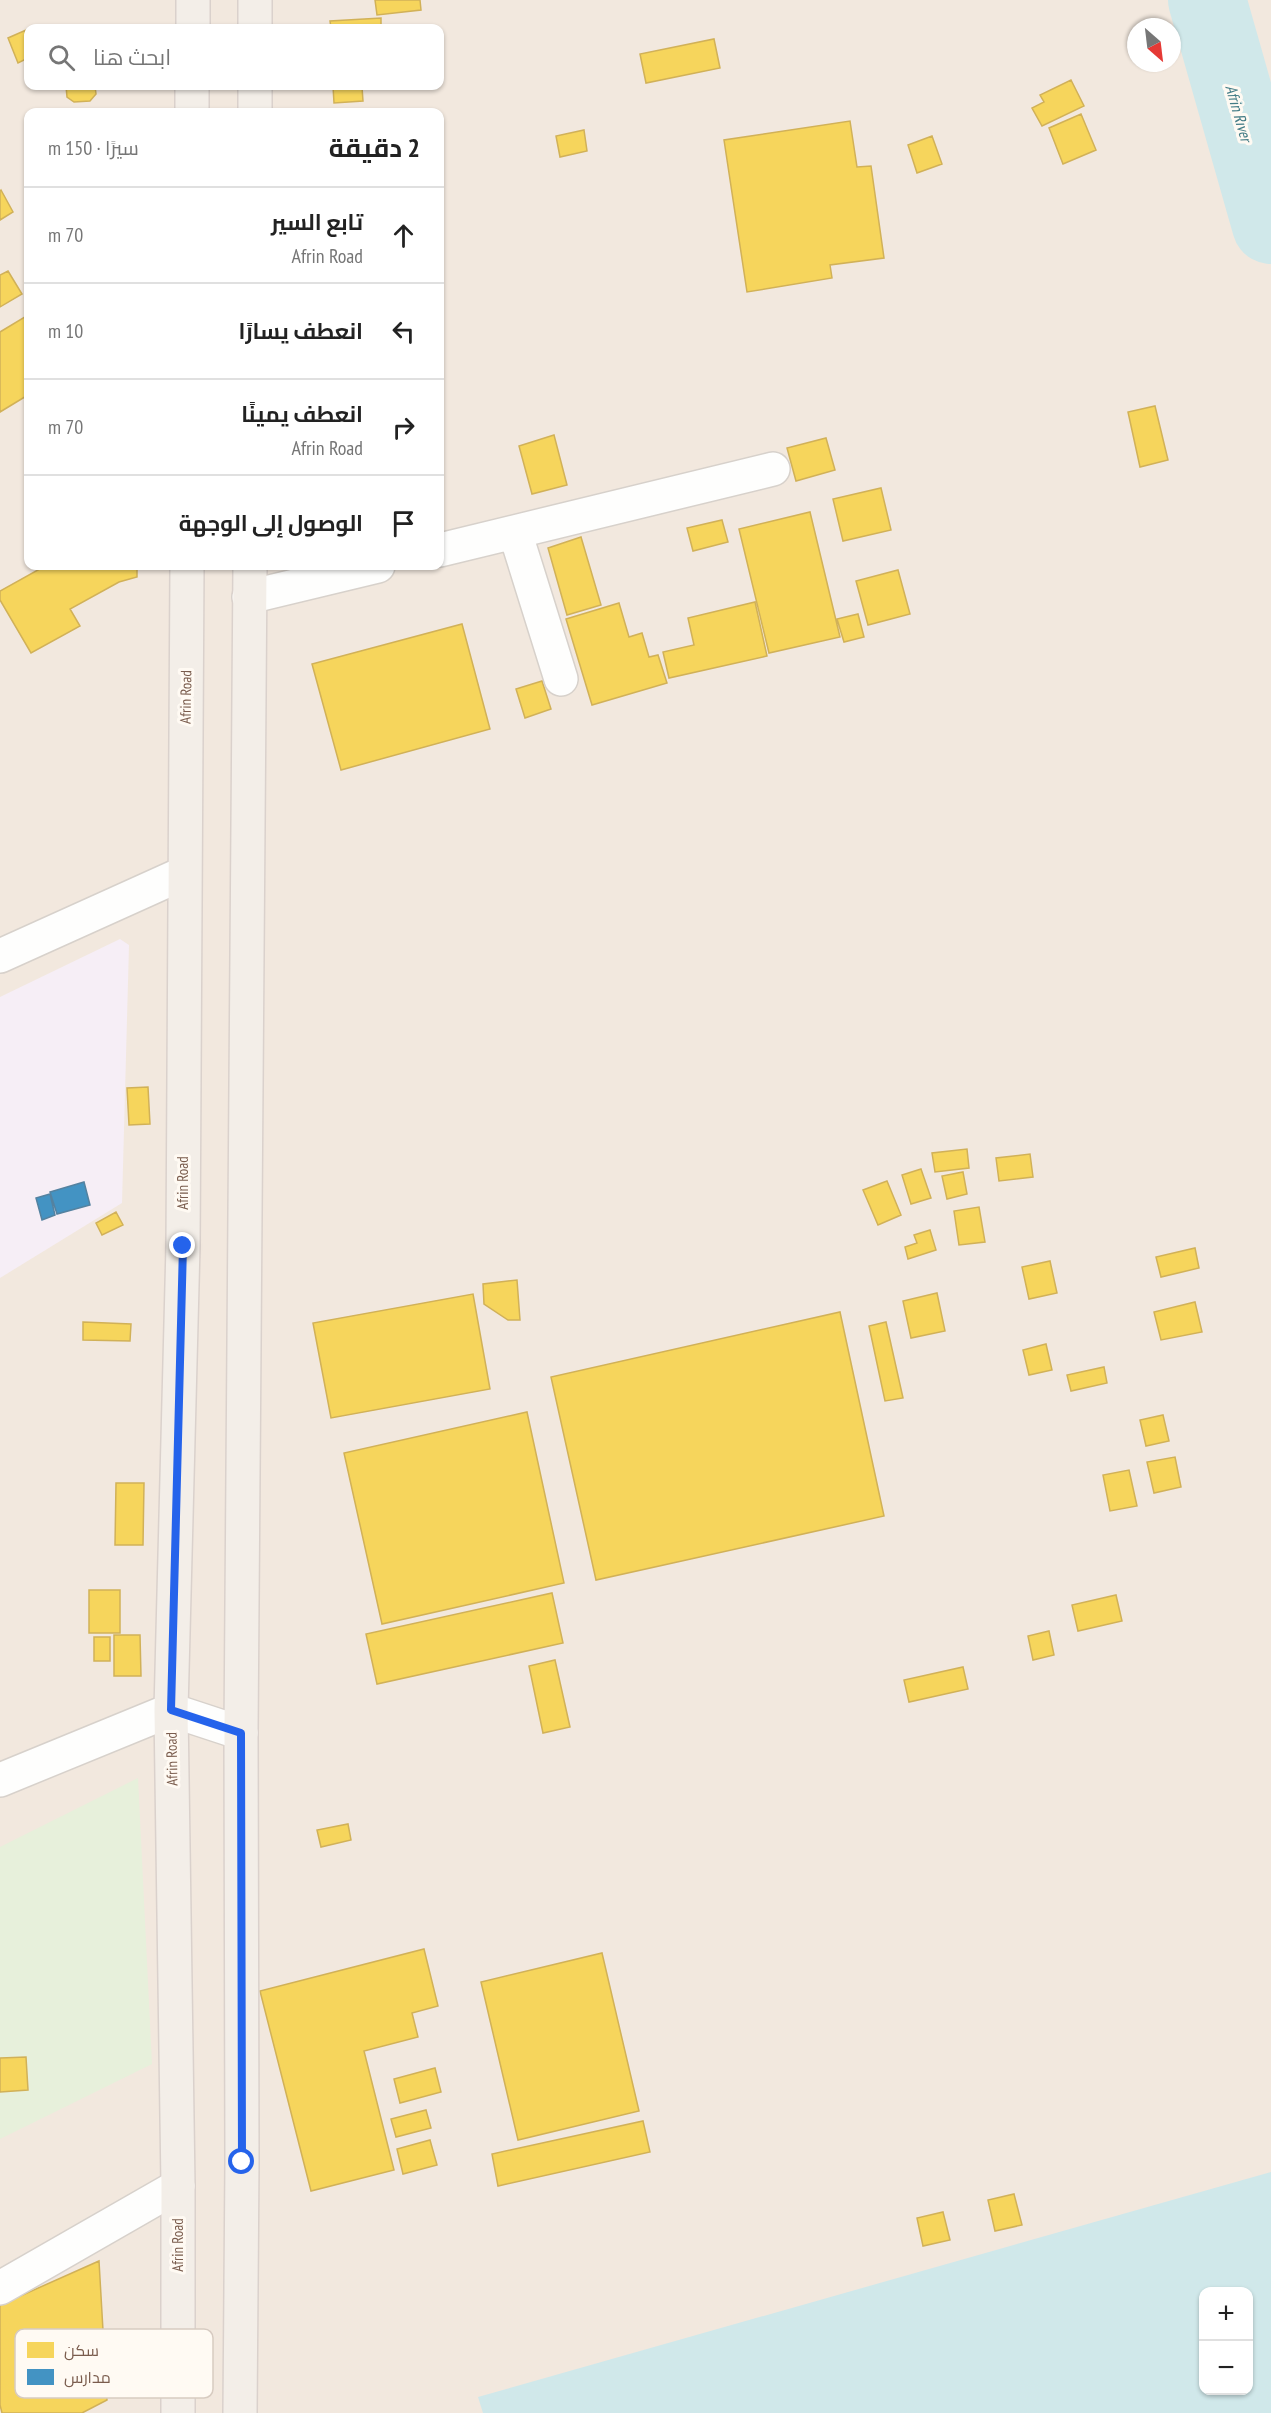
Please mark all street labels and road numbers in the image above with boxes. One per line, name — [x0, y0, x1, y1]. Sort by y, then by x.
street label: Afrin Road — [176, 670, 195, 724]
street label: Afrin Road — [173, 1156, 192, 1210]
street label: Afrin Road — [162, 1732, 181, 1786]
street label: Afrin Road — [168, 2218, 187, 2272]

